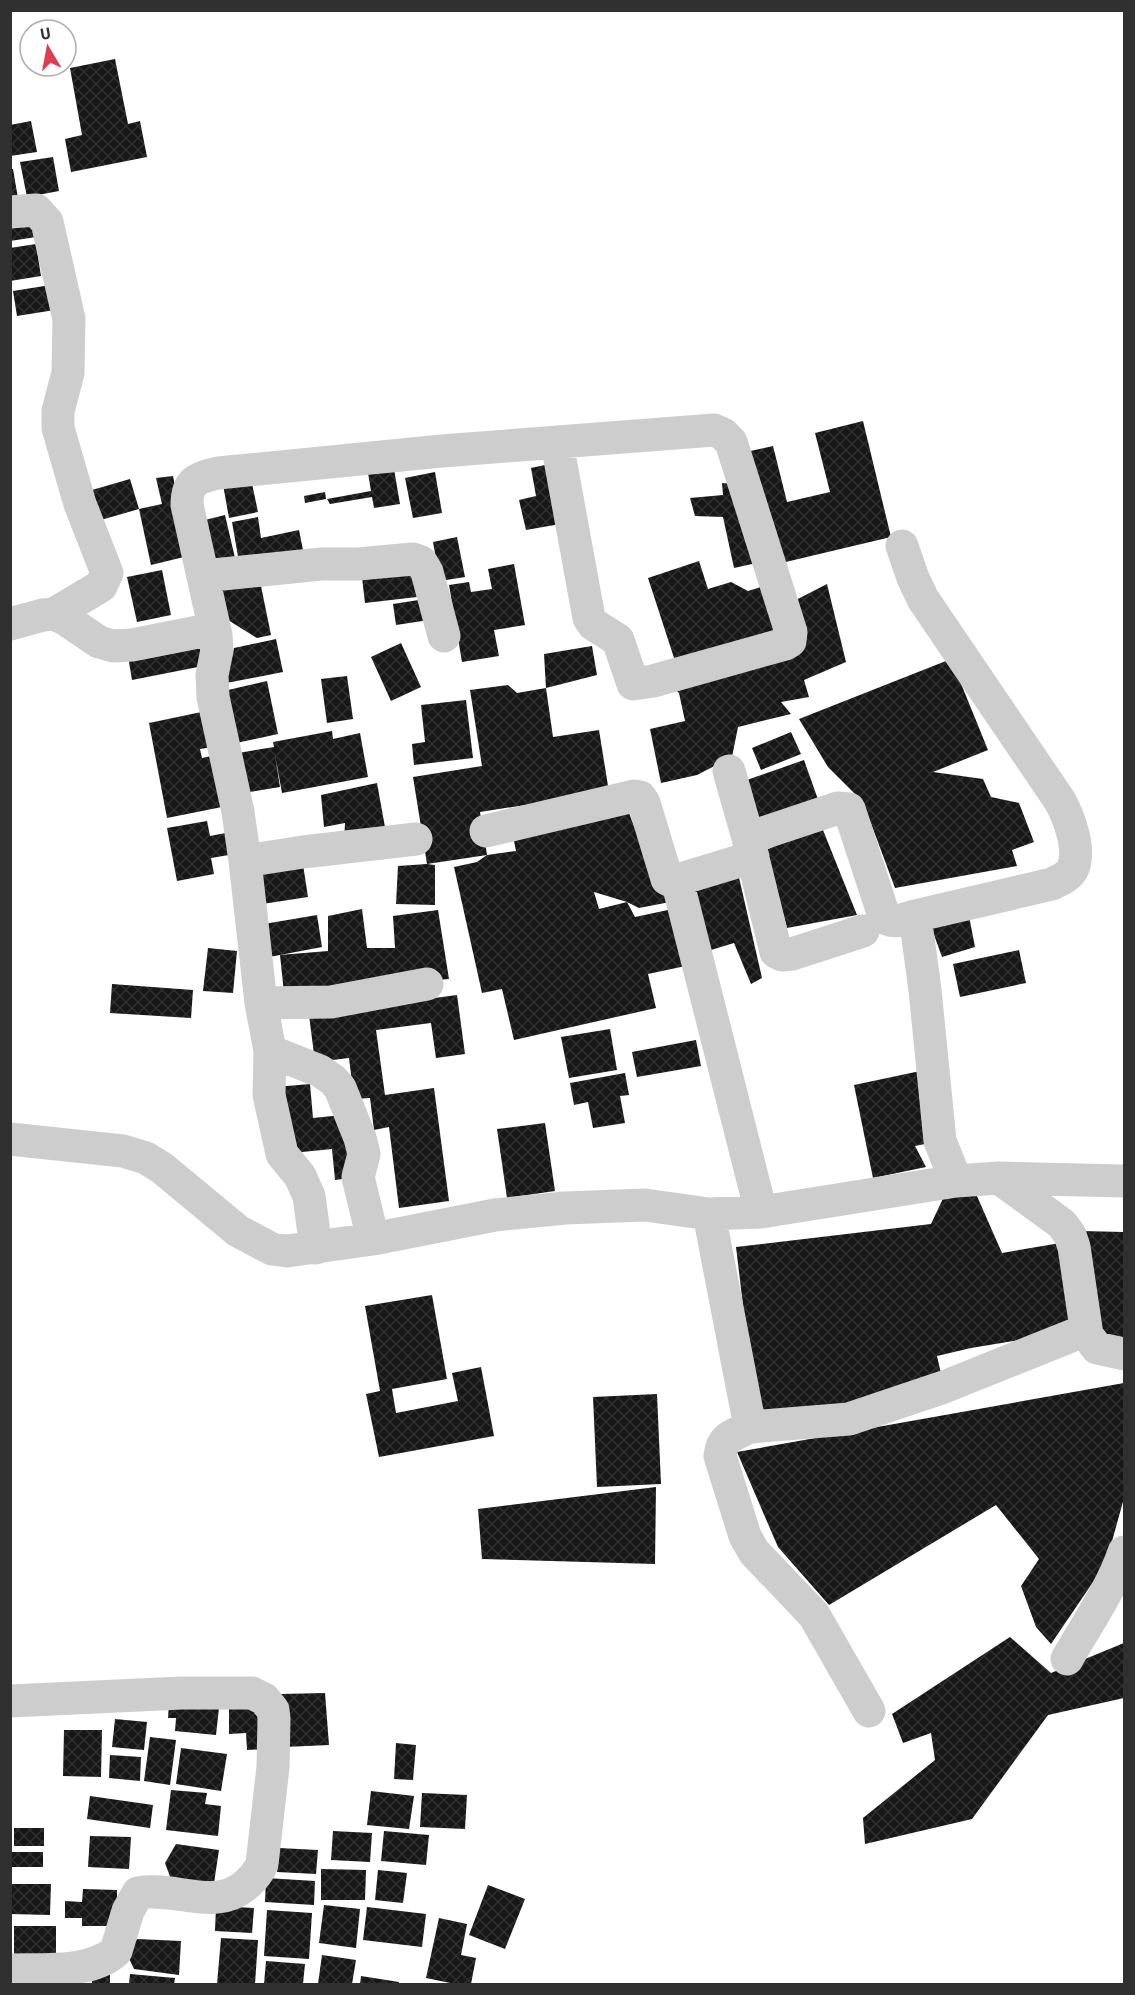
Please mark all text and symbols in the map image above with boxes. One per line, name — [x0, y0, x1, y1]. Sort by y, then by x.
north arrow — [18, 18, 78, 78]
text: U — [39, 23, 52, 43]

